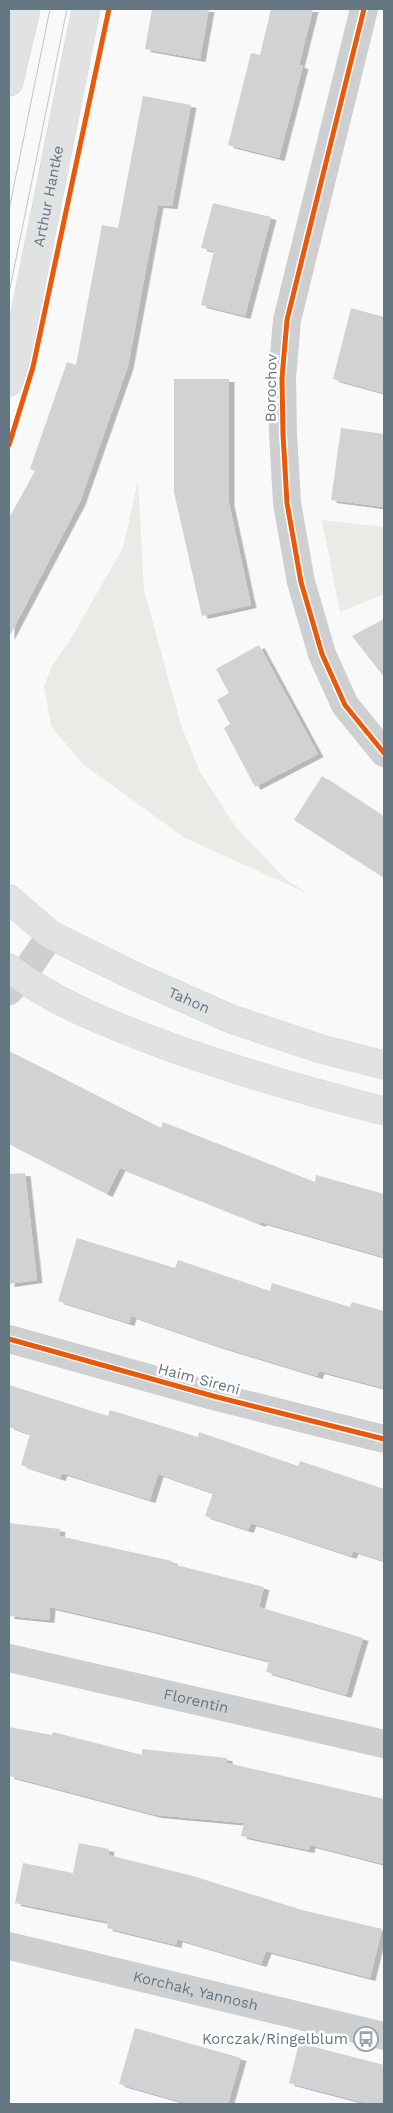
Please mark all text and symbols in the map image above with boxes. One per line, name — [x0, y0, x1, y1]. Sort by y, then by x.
street label: Arthur Hantke — [30, 144, 67, 249]
street label: Borochov — [261, 354, 281, 422]
street label: Tahon — [165, 983, 213, 1017]
street label: Haim Sireni — [156, 1359, 242, 1399]
street label: Florentin — [162, 1685, 230, 1717]
street label: Korchak, Yannosh — [131, 1967, 260, 2014]
bus stop icon: Korczak/Ringelblum — [353, 2026, 379, 2052]
place label: Korczak/Ringelblum — [202, 2030, 348, 2048]

